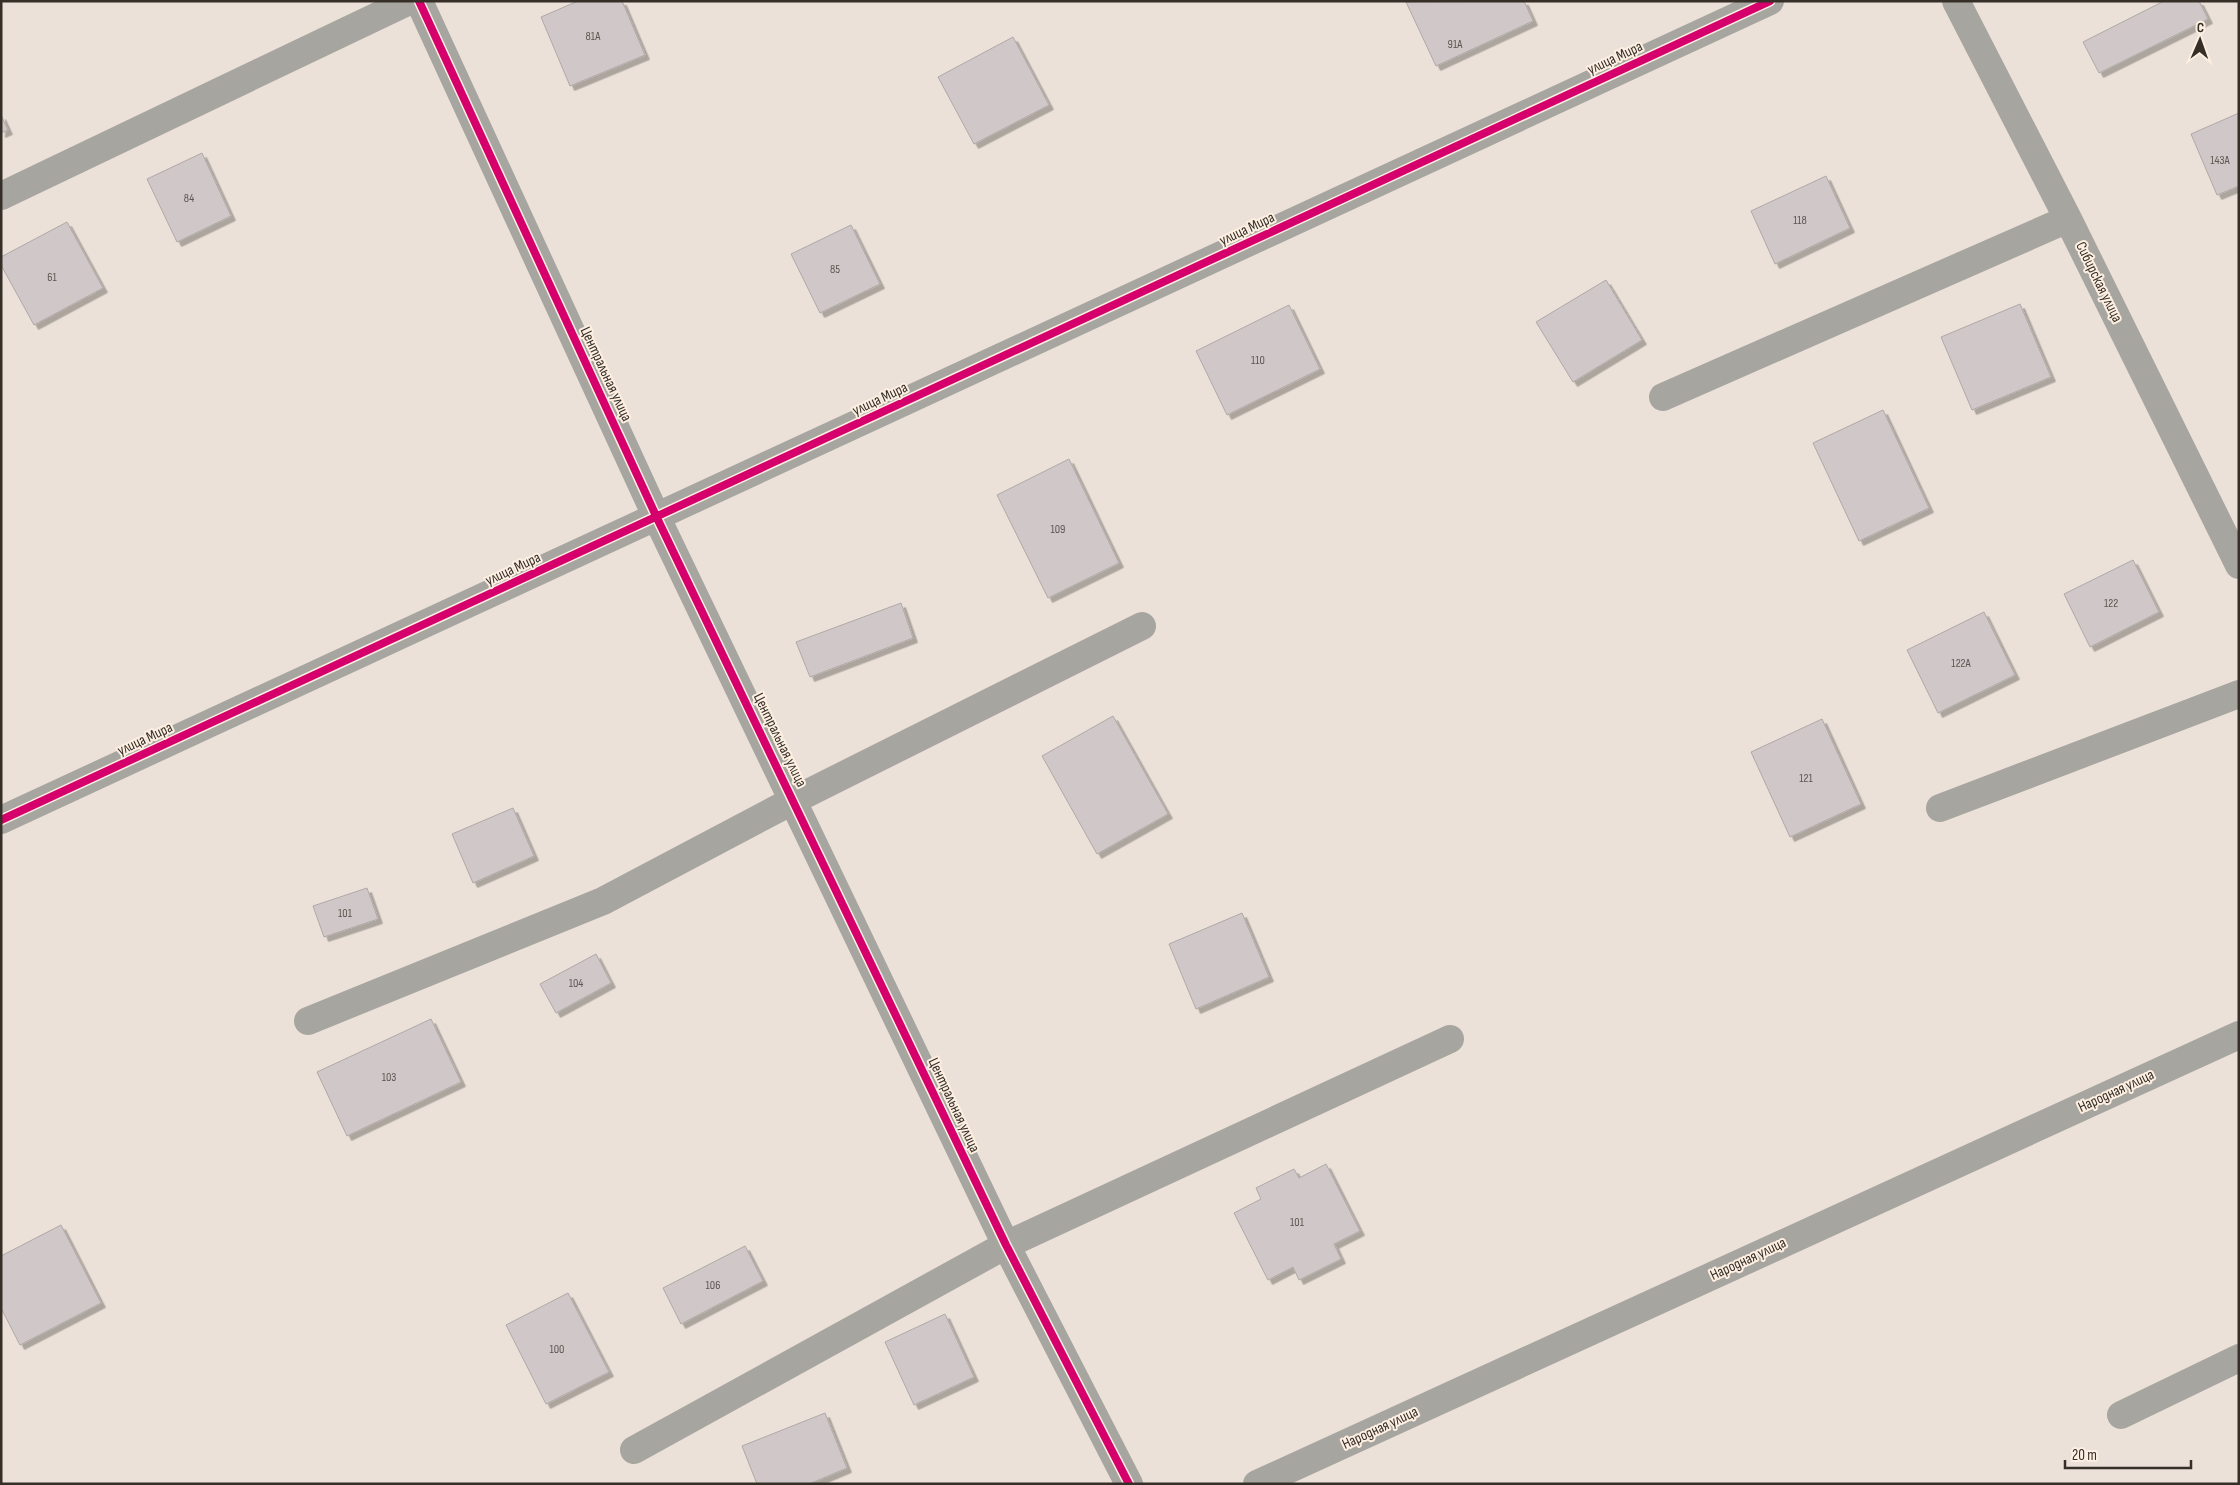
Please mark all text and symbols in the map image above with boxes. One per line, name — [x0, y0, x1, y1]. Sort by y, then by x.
north arrow — [2175, 15, 2225, 65]
text: С — [2197, 19, 2204, 36]
house number: 81А — [586, 29, 601, 44]
house number: 91А — [1448, 37, 1463, 52]
street label: улица Мира — [1584, 37, 1646, 79]
house number: 143А — [2210, 153, 2231, 168]
house number: 84 — [184, 191, 194, 206]
street label: улица Мира — [1216, 208, 1278, 250]
house number: 118 — [1793, 213, 1807, 228]
street label: Сибирская улица — [2071, 239, 2127, 326]
house number: 85 — [830, 262, 840, 277]
house number: 61 — [47, 270, 58, 285]
street label: Центральная улица — [576, 324, 636, 424]
house number: 110 — [1251, 353, 1265, 368]
street label: улица Мира — [849, 378, 911, 420]
house number: 109 — [1051, 522, 1065, 537]
street label: улица Мира — [482, 548, 544, 590]
house number: 122 — [2104, 596, 2118, 611]
house number: 122А — [1951, 656, 1972, 671]
street label: Центральная улица — [749, 690, 811, 790]
street label: улица Мира — [114, 718, 176, 760]
house number: 121 — [1799, 771, 1814, 786]
house number: 101 — [338, 906, 353, 921]
house number: 104 — [569, 976, 583, 991]
street label: Центральная улица — [924, 1055, 984, 1155]
street label: Народная улица — [2075, 1065, 2157, 1117]
house number: 103 — [382, 1070, 396, 1085]
house number: 101 — [1290, 1215, 1305, 1230]
street label: Народная улица — [1707, 1233, 1789, 1285]
house number: 106 — [706, 1278, 720, 1293]
house number: 100 — [550, 1342, 564, 1357]
street label: Народная улица — [1339, 1402, 1421, 1454]
scale bar — [2065, 1438, 2191, 1470]
text: 20 m — [2072, 1446, 2097, 1465]

